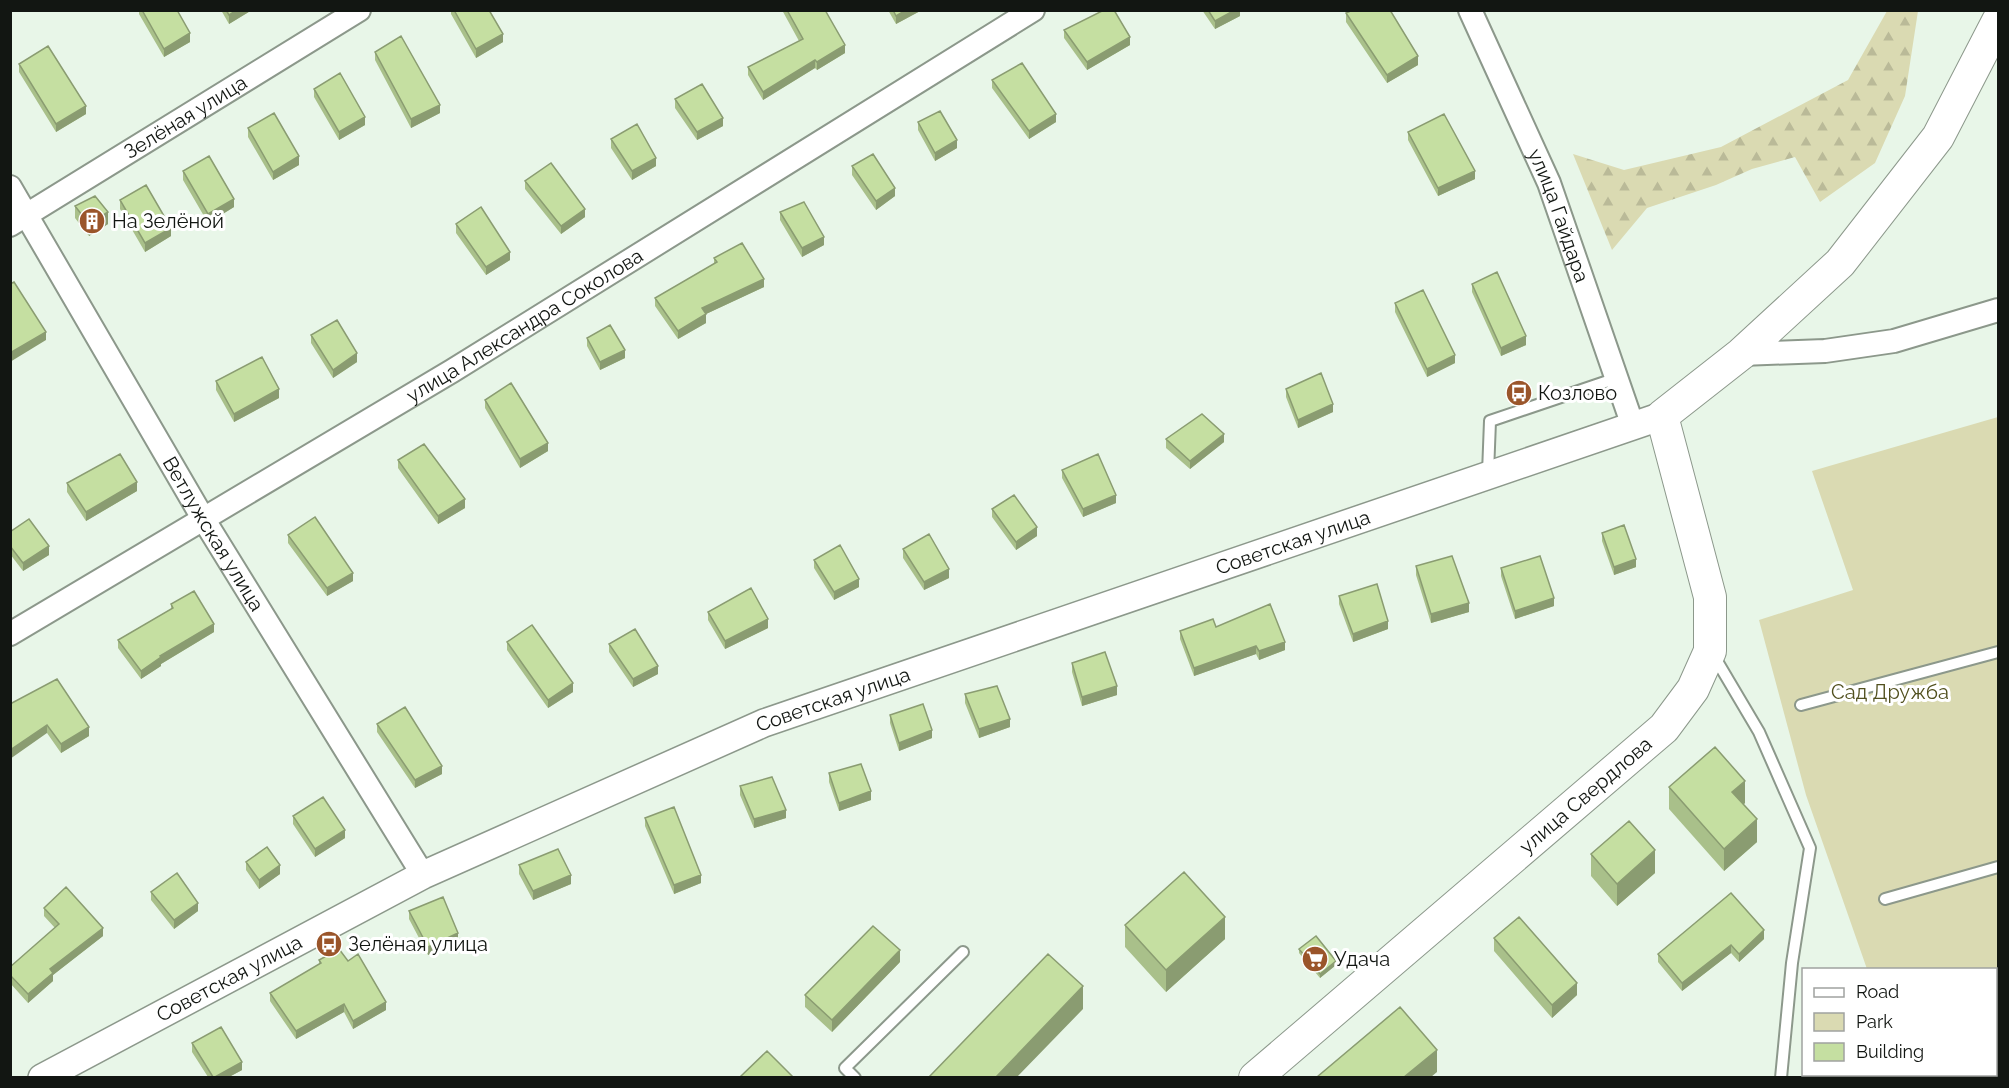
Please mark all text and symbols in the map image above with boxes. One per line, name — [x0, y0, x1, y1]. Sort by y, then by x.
street label: Зелёная улица — [120, 70, 251, 164]
street label: улица Гайдара — [1523, 145, 1594, 285]
building icon: На Зелёной — [77, 206, 107, 236]
place label: На Зелёной — [112, 209, 224, 233]
street label: улица Александра Соколова — [402, 243, 647, 407]
bus stop icon: Козлово — [1504, 378, 1534, 408]
place label: Козлово — [1538, 381, 1617, 405]
street label: Ветлужская улица — [158, 452, 269, 616]
street label: Советская улица — [1213, 505, 1373, 580]
street label: Советская улица — [752, 662, 913, 737]
park label: Сад Дружба — [1831, 680, 1949, 704]
street label: улица Свердлова — [1514, 732, 1657, 859]
bus stop icon: Зелёная улица — [314, 929, 344, 959]
street label: Советская улица — [152, 930, 306, 1027]
place label: Зелёная улица — [348, 932, 488, 956]
supermarket icon: Удача — [1300, 944, 1330, 974]
place label: Удача — [1334, 947, 1390, 971]
legend — [1802, 968, 1997, 1076]
text: Road — [1856, 981, 1899, 1002]
text: Park — [1856, 1011, 1893, 1032]
text: Building — [1856, 1041, 1924, 1062]

